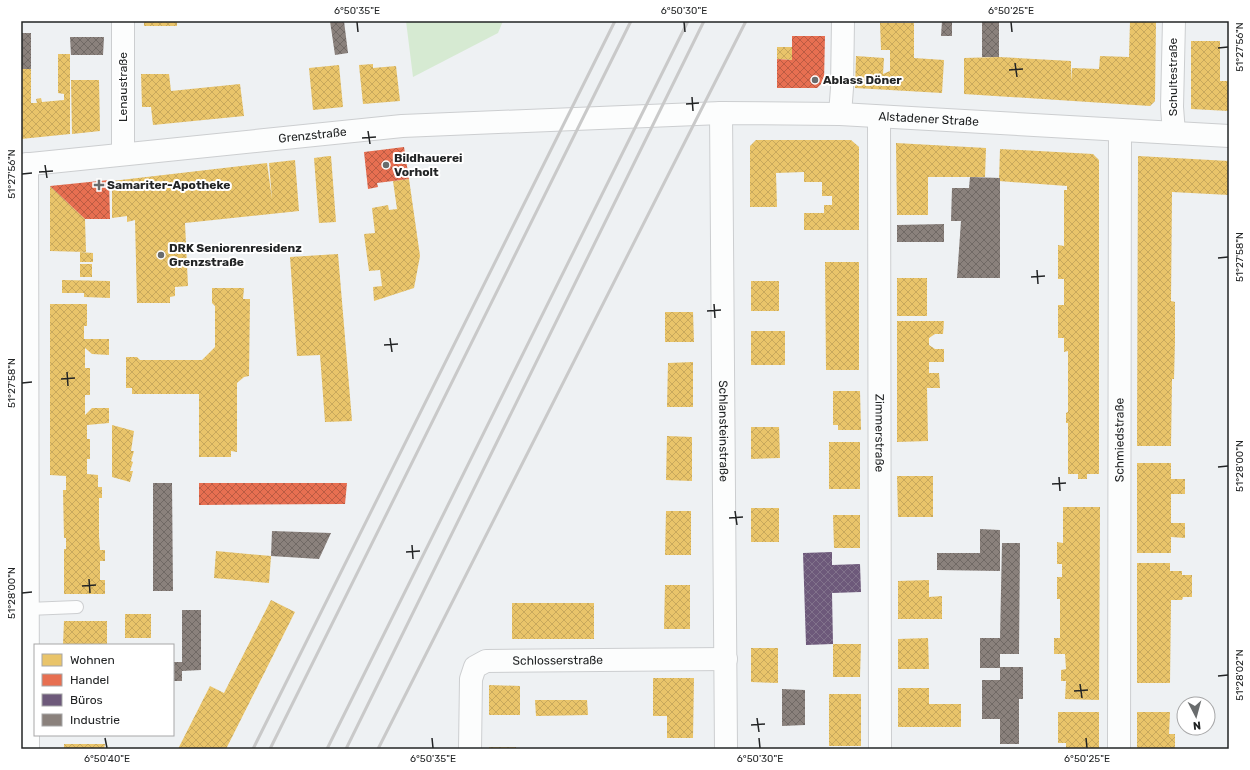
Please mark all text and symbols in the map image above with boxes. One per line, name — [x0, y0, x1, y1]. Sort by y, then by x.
text: 6°50'35"E — [334, 5, 380, 17]
text: 6°50'30"E — [661, 5, 707, 17]
text: 6°50'25"E — [988, 5, 1034, 17]
text: 51°27'56"N — [1234, 22, 1246, 72]
street label: Schultestraße — [1166, 37, 1180, 116]
street label: Lenaustraße — [116, 52, 130, 122]
place label: Ablass Döner — [823, 73, 902, 87]
marker: Ablass Döner — [810, 75, 820, 85]
street label: Alstadener Straße — [878, 109, 979, 129]
street label: Grenzstraße — [278, 125, 348, 146]
text: 51°27'56"N — [6, 149, 18, 199]
place label: Bildhauerei Vorholt — [394, 151, 463, 179]
marker: Bildhauerei Vorholt — [381, 160, 391, 170]
place label: Samariter-Apotheke — [107, 178, 230, 192]
marker: Samariter-Apotheke — [94, 180, 104, 190]
text: 51°27'58"N — [1234, 232, 1246, 282]
place label: DRK Seniorenresidenz Grenzstraße — [169, 241, 302, 269]
marker: DRK Seniorenresidenz Grenzstraße — [156, 250, 166, 260]
text: 51°27'58"N — [6, 358, 18, 408]
street label: Schlansteinstraße — [716, 380, 731, 482]
street label: Zimmerstraße — [872, 394, 887, 473]
street label: Schmiedstraße — [1112, 397, 1127, 482]
text: 51°28'00"N — [1234, 440, 1246, 492]
text: 51°28'00"N — [6, 567, 18, 619]
legend — [34, 644, 174, 736]
text: 51°28'02"N — [1234, 649, 1246, 701]
text: Wohnen — [70, 653, 115, 667]
street label: Schlosserstraße — [513, 653, 603, 668]
text: Handel — [70, 673, 109, 687]
text: Büros — [70, 693, 103, 707]
north arrow — [1176, 696, 1216, 736]
text: Industrie — [70, 713, 120, 727]
text: N — [1192, 719, 1202, 732]
text: 6°50'40"E — [84, 753, 130, 765]
text: 6°50'35"E — [410, 753, 456, 765]
text: 6°50'30"E — [737, 753, 783, 765]
text: 6°50'25"E — [1064, 753, 1110, 765]

